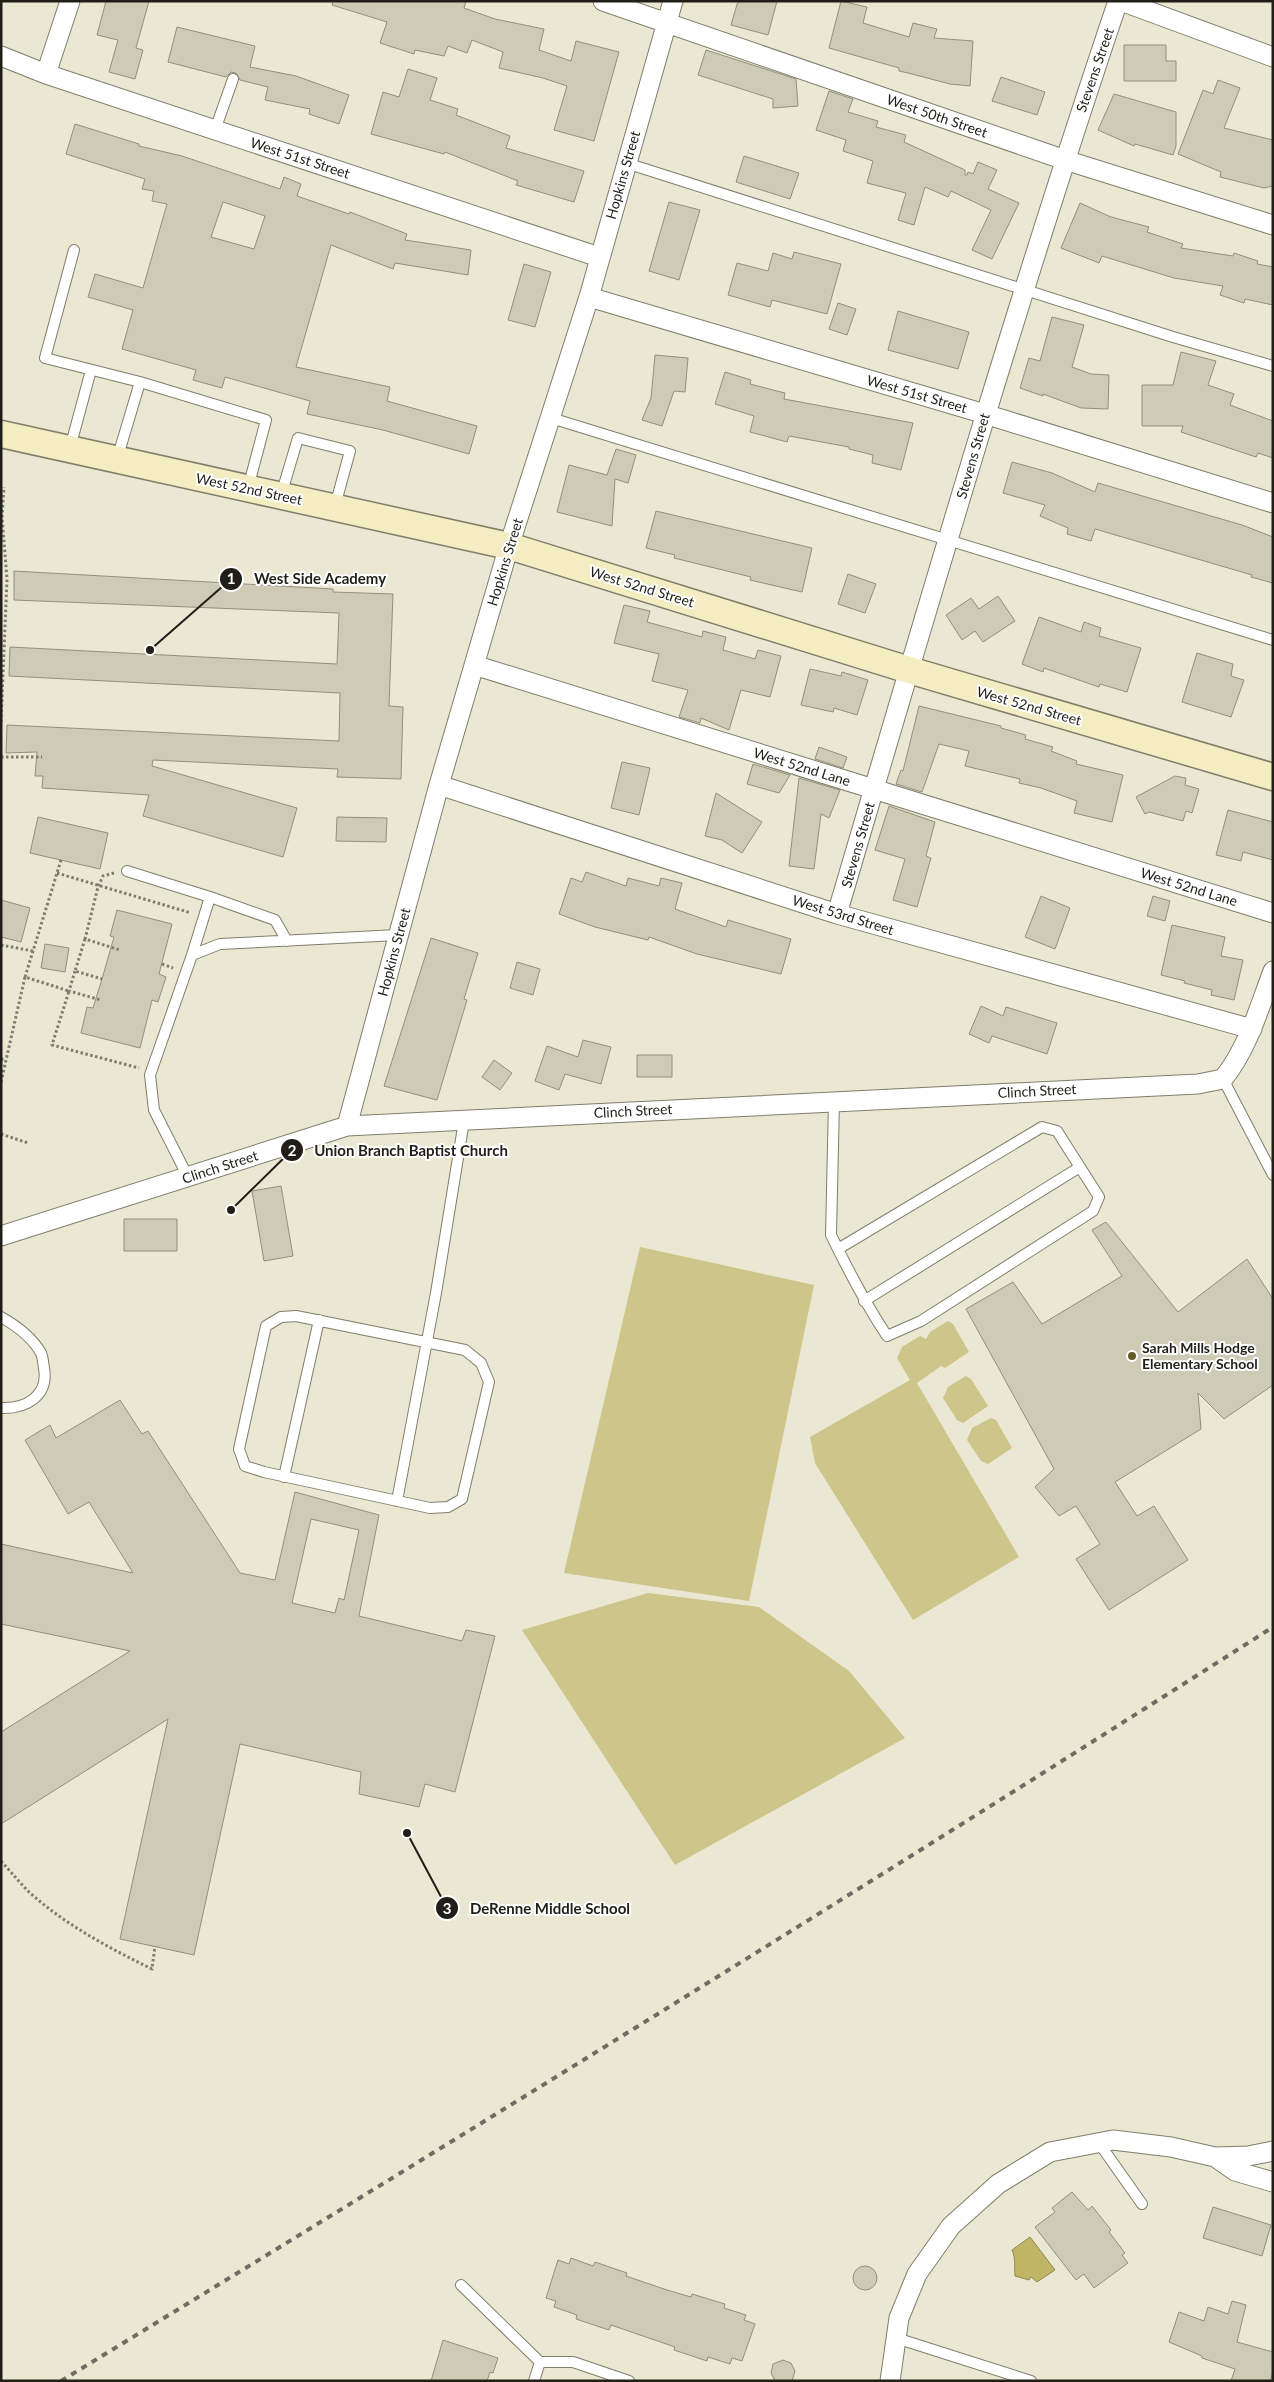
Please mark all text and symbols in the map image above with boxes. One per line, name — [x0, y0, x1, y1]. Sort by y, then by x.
street label: Stevens Street — [1072, 25, 1117, 114]
street label: West 50th Street — [885, 90, 990, 141]
street label: Hopkins Street — [602, 129, 643, 221]
street label: West 51st Street — [248, 133, 352, 182]
street label: West 51st Street — [865, 371, 969, 416]
street label: Stevens Street — [952, 411, 993, 501]
street label: West 52nd Street — [194, 469, 304, 508]
street label: Hopkins Street — [483, 516, 526, 608]
street label: West 52nd Street — [588, 563, 696, 610]
callout: West Side Academy — [219, 564, 396, 594]
text: 1 — [227, 569, 235, 587]
text: West Side Academy — [254, 569, 386, 587]
street label: West 52nd Street — [975, 682, 1083, 729]
street label: West 52nd Lane — [752, 744, 853, 789]
street label: Stevens Street — [837, 800, 878, 890]
street label: West 52nd Lane — [1139, 864, 1240, 909]
street label: West 53rd Street — [790, 891, 896, 938]
street label: Hopkins Street — [374, 906, 414, 998]
street label: Clinch Street — [997, 1080, 1077, 1101]
street label: Clinch Street — [593, 1100, 673, 1121]
callout: Union Branch Baptist Church — [279, 1135, 518, 1165]
text: 2 — [288, 1141, 297, 1159]
text: Union Branch Baptist Church — [314, 1141, 508, 1159]
street label: Clinch Street — [180, 1146, 260, 1187]
place label: Sarah Mills Hodge Elementary School — [1142, 1339, 1258, 1372]
marker: Sarah Mills Hodge Elementary School — [1126, 1350, 1138, 1362]
callout: DeRenne Middle School — [435, 1893, 640, 1923]
text: 3 — [443, 1899, 451, 1917]
text: DeRenne Middle School — [470, 1899, 630, 1917]

